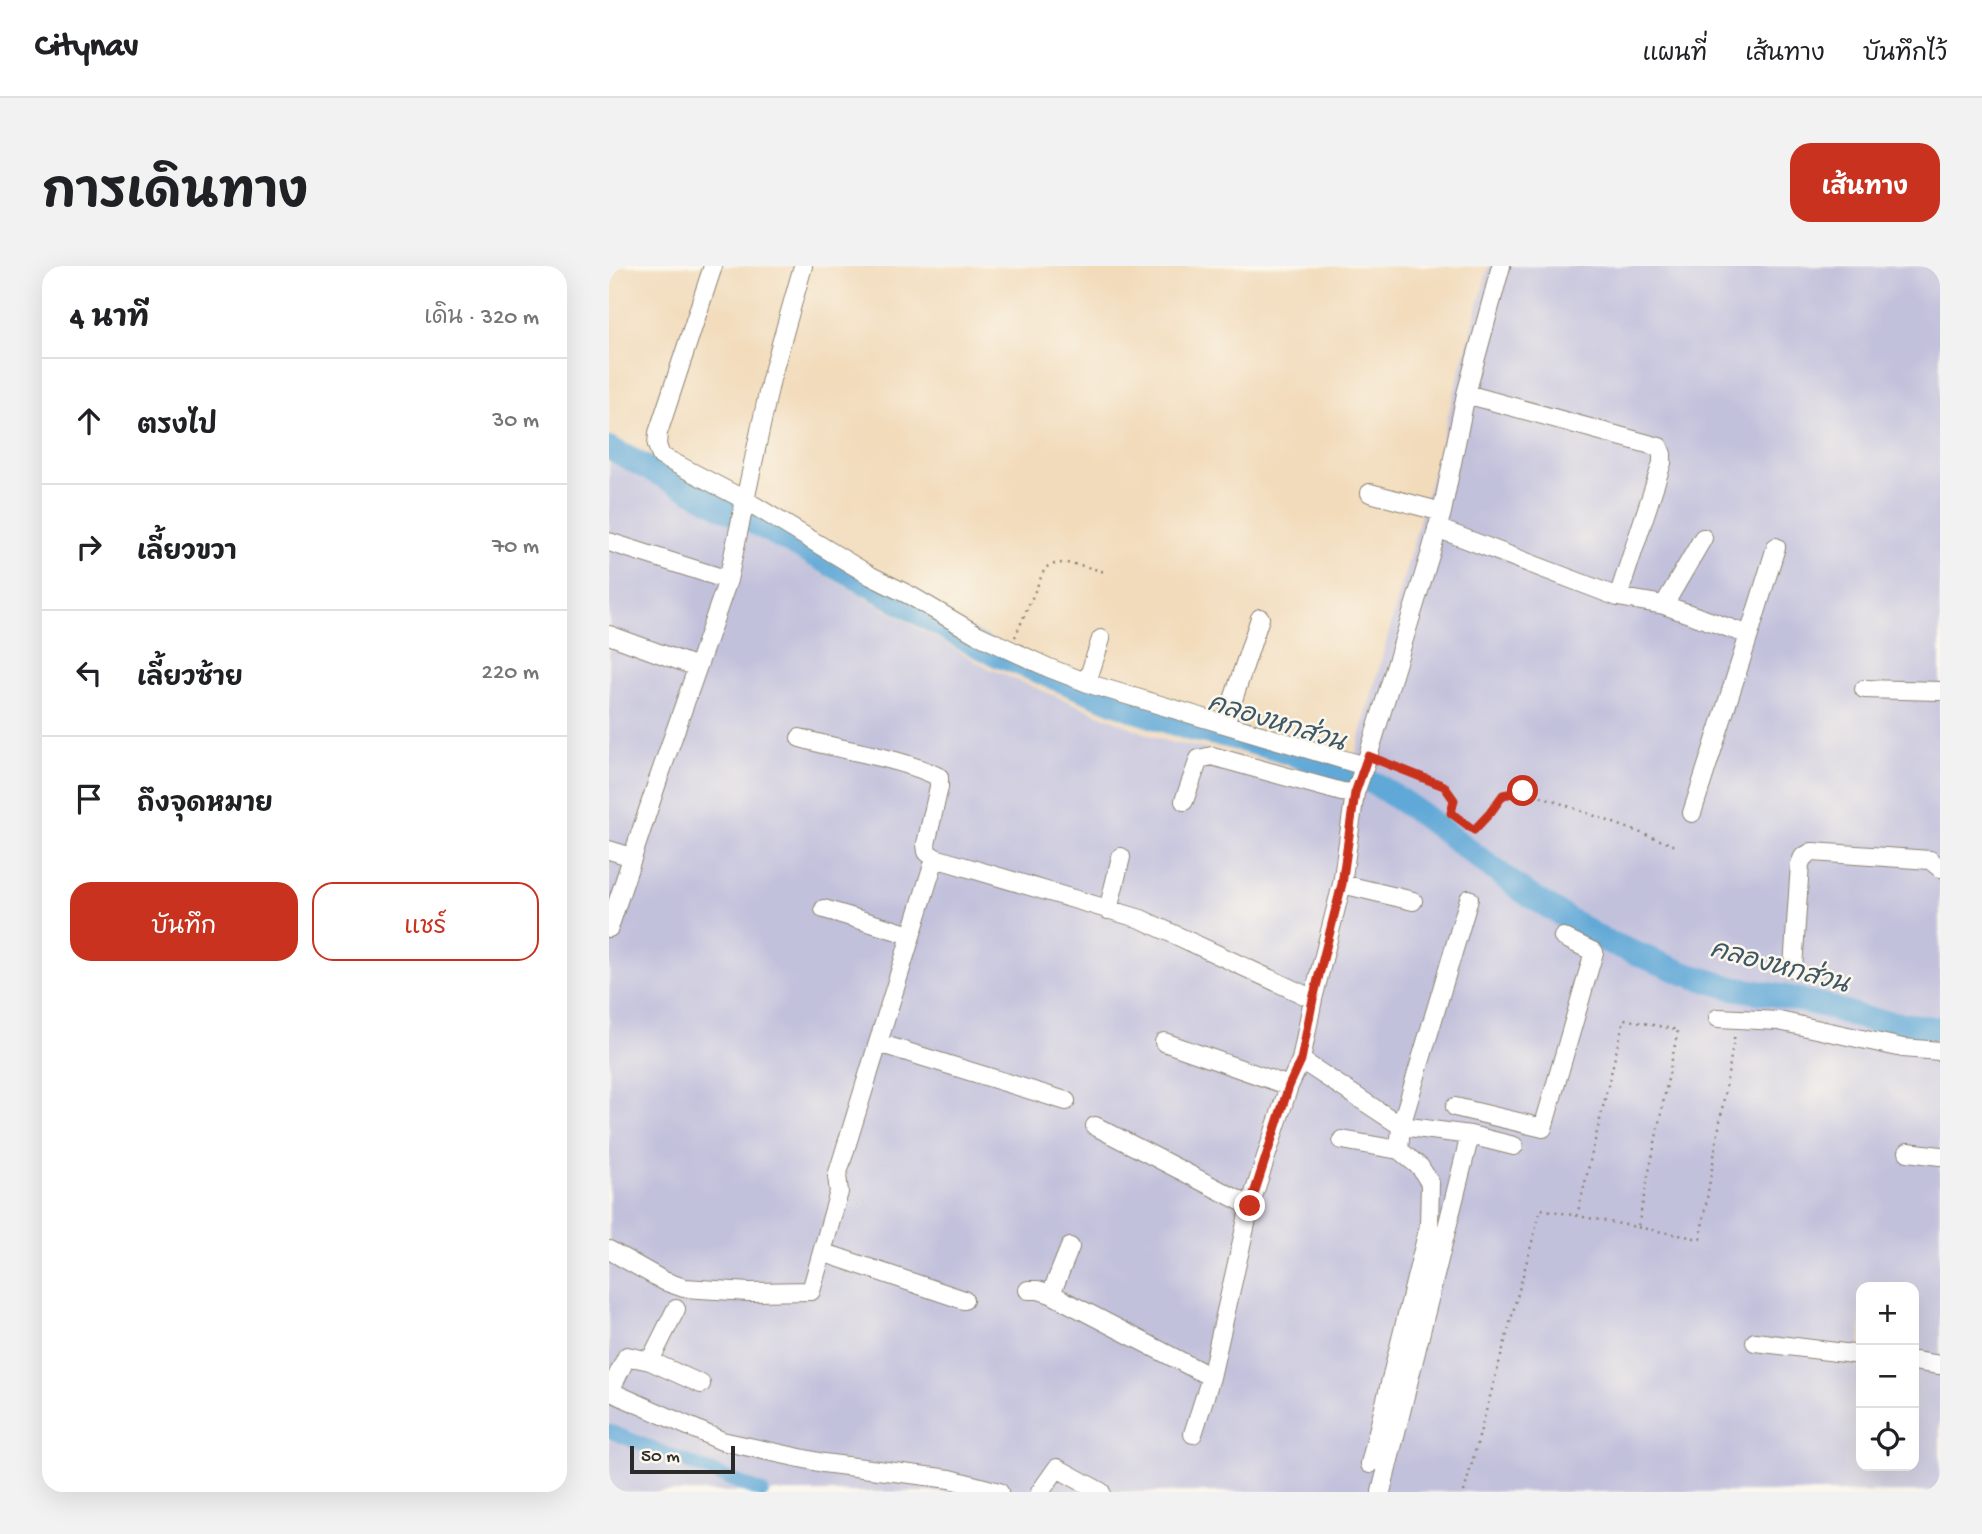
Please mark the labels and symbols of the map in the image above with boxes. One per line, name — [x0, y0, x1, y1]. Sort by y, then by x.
water label: คลองหกส่วน — [1203, 685, 1351, 761]
route start — [1507, 775, 1538, 806]
water label: คลองหกส่วน — [1706, 931, 1854, 1003]
route end — [1234, 1190, 1265, 1221]
scale bar — [630, 1443, 735, 1475]

